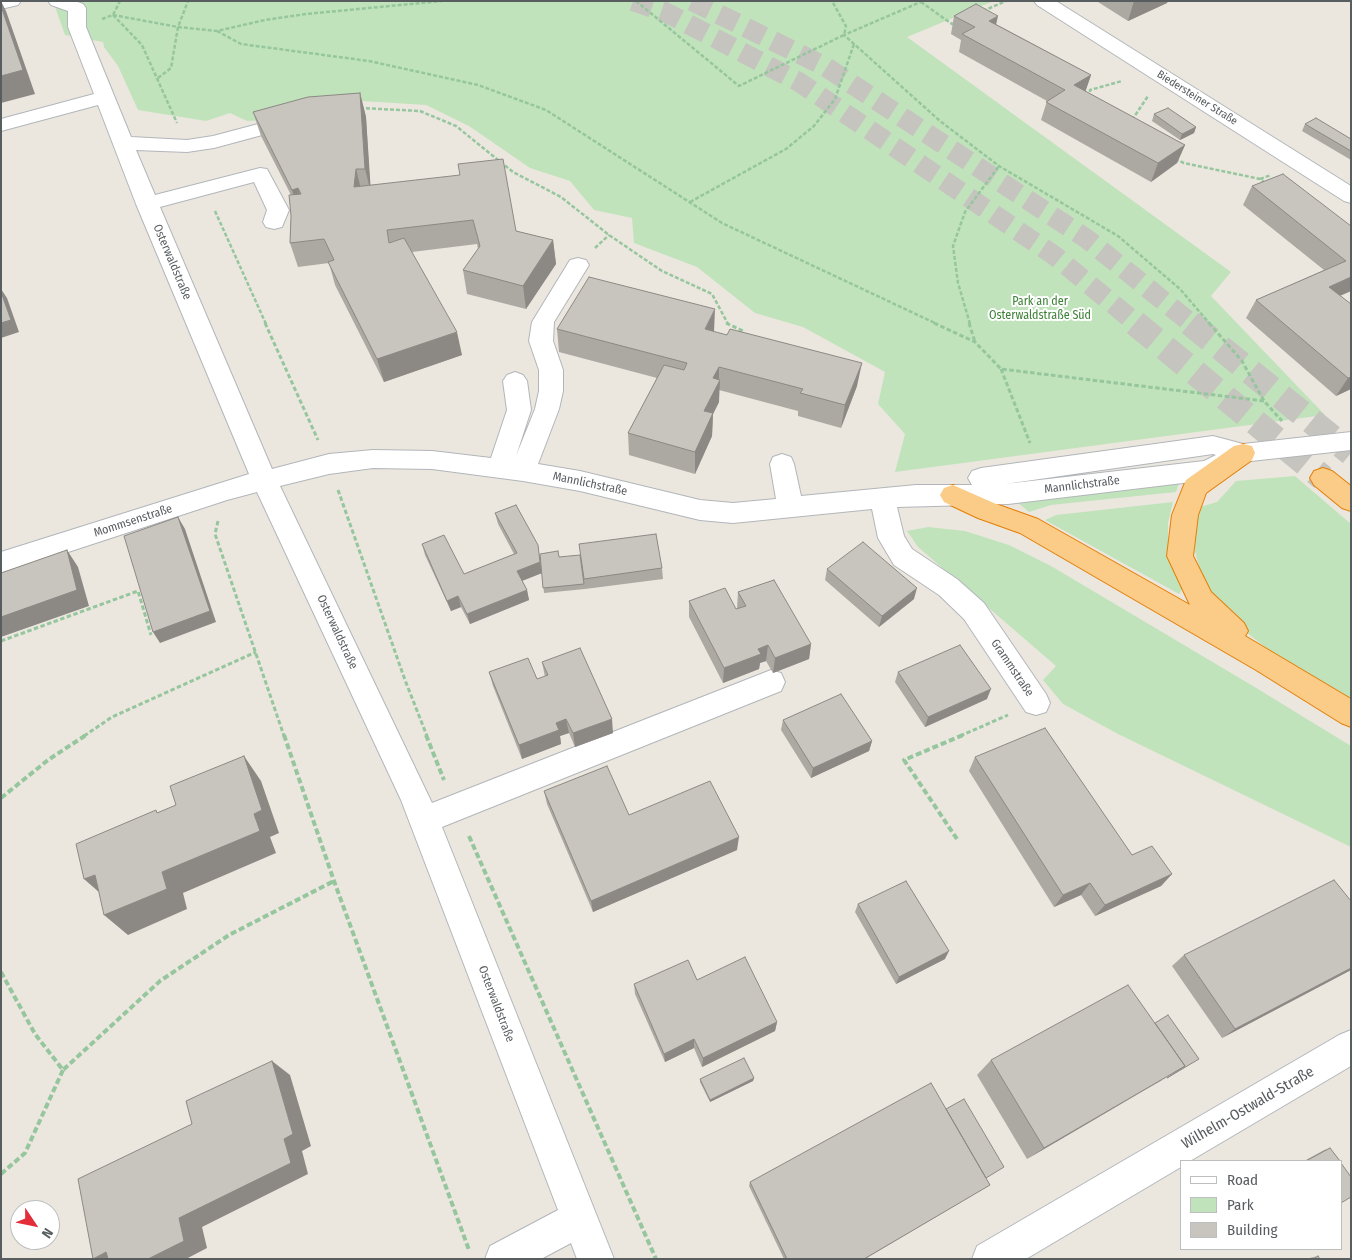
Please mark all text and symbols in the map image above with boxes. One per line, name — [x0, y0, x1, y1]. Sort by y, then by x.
street label: Biedersteiner Straße — [1154, 68, 1240, 128]
street label: Osterwaldstraße — [150, 222, 194, 302]
park label: Park an der Osterwaldstraße Süd — [989, 295, 1091, 323]
street label: Mannlichstraße — [551, 469, 629, 499]
street label: Mannlichstraße — [1044, 473, 1120, 497]
street label: Mommsenstraße — [92, 502, 174, 540]
street label: Osterwaldstraße — [313, 592, 361, 672]
street label: Grammstraße — [988, 637, 1036, 699]
street label: Osterwaldstraße — [475, 964, 517, 1044]
street label: Wilhelm-Ostwald-Straße — [1179, 1063, 1317, 1153]
legend — [1180, 1160, 1342, 1250]
text: Road — [1227, 1171, 1258, 1189]
text: Park — [1227, 1196, 1254, 1214]
north arrow — [10, 1200, 60, 1250]
text: Building — [1227, 1221, 1278, 1239]
text: N — [38, 1225, 56, 1241]

